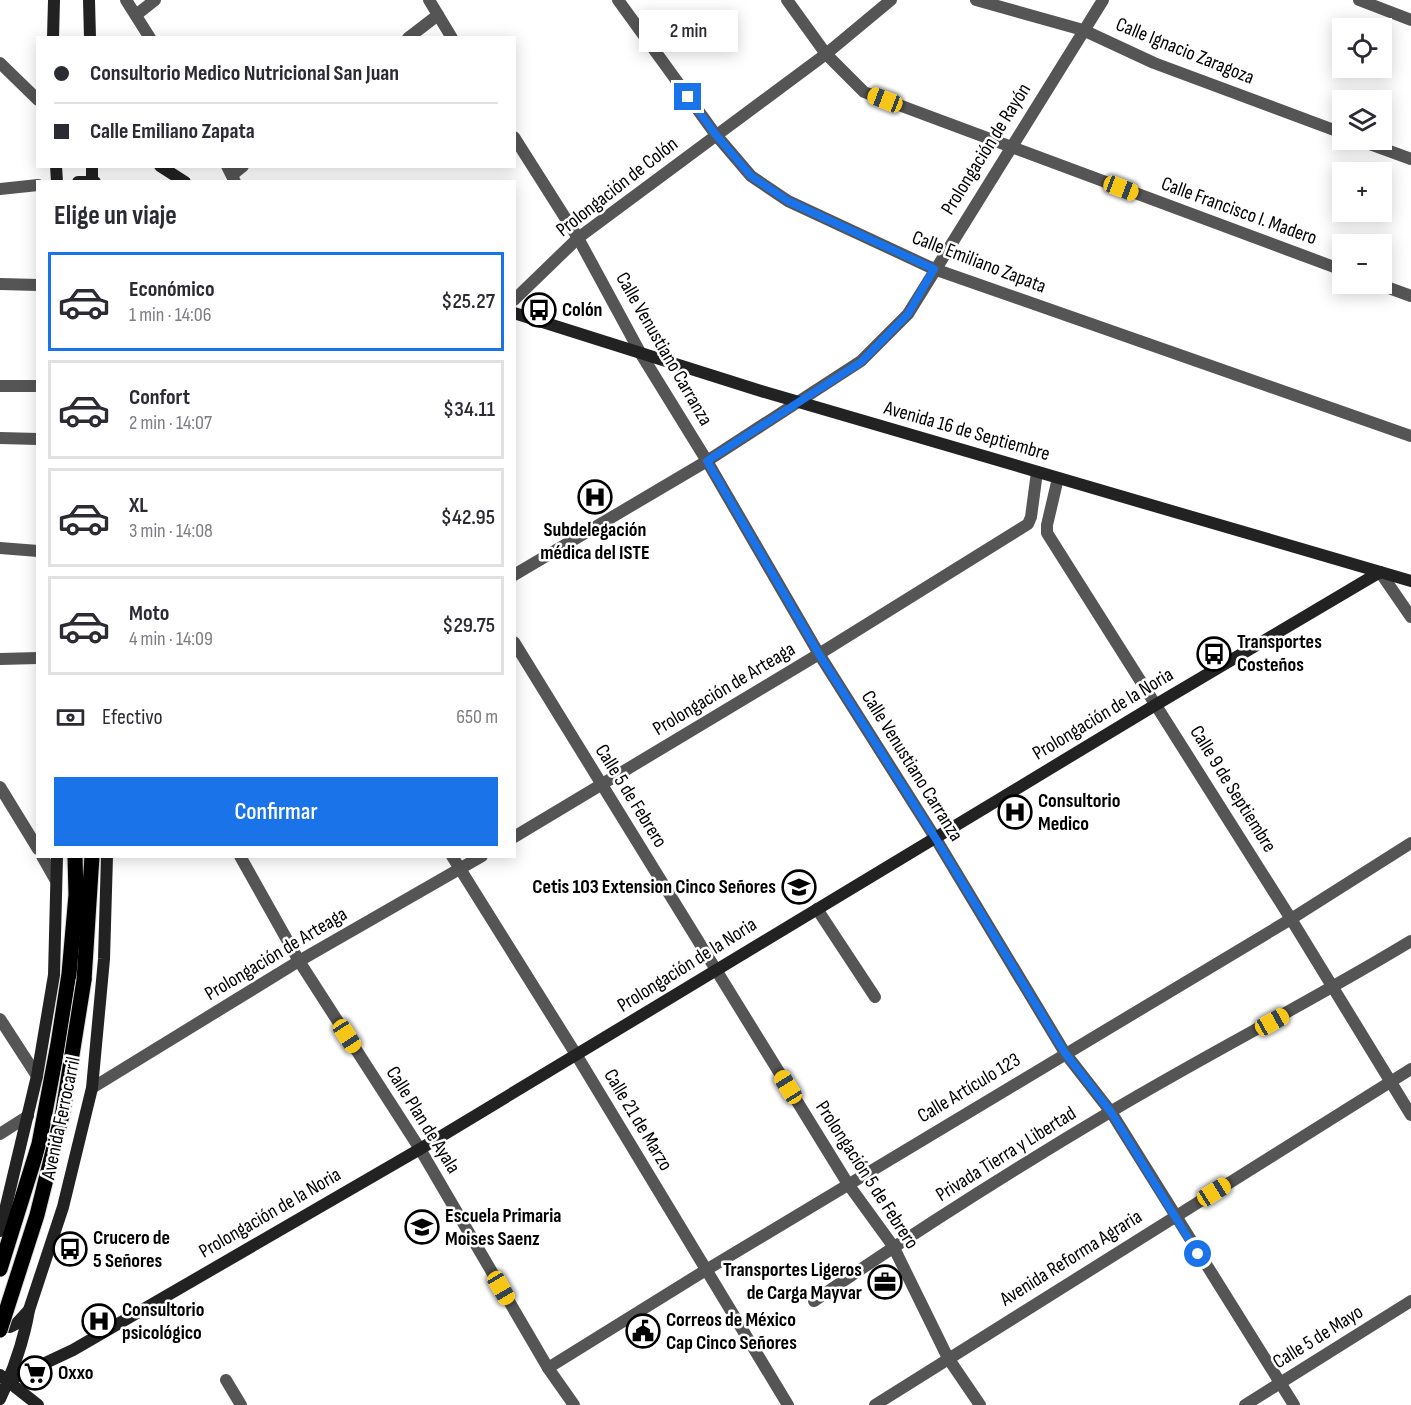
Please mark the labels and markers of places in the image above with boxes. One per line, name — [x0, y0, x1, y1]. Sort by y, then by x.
bus stop icon: Colón — [521, 292, 557, 328]
place label: Colón — [562, 298, 603, 322]
hospital icon: Subdelegación médica del ISTE — [577, 479, 613, 515]
place label: Subdelegación médica del ISTE — [540, 518, 650, 565]
place label: Transportes Costeños — [1237, 630, 1322, 677]
bus stop icon: Transportes Costeños — [1196, 636, 1232, 672]
place label: Consultorio Medico — [1038, 789, 1120, 836]
hospital icon: Consultorio Medico — [997, 794, 1033, 830]
school or university icon: Cetis 103 Extension Cinco Señores — [781, 869, 817, 905]
place label: Cetis 103 Extension Cinco Señores — [532, 875, 776, 899]
place label: Escuela Primaria Moises Saenz — [445, 1204, 562, 1251]
school or university icon: Escuela Primaria Moises Saenz — [404, 1209, 440, 1245]
place label: Crucero de 5 Señores — [93, 1226, 170, 1273]
bus stop icon: Crucero de 5 Señores — [52, 1231, 88, 1267]
place label: Transportes Ligeros de Carga Mayvar — [723, 1258, 862, 1305]
office icon: Transportes Ligeros de Carga Mayvar — [867, 1264, 903, 1300]
place label: Consultorio psicológico — [122, 1298, 204, 1345]
hospital icon: Consultorio psicológico — [81, 1303, 117, 1339]
place label: Correos de México Cap Cinco Señores — [666, 1308, 797, 1355]
public building icon: Correos de México Cap Cinco Señores — [625, 1313, 661, 1349]
supermarket icon: Oxxo — [17, 1355, 53, 1391]
place label: Oxxo — [58, 1361, 94, 1385]

